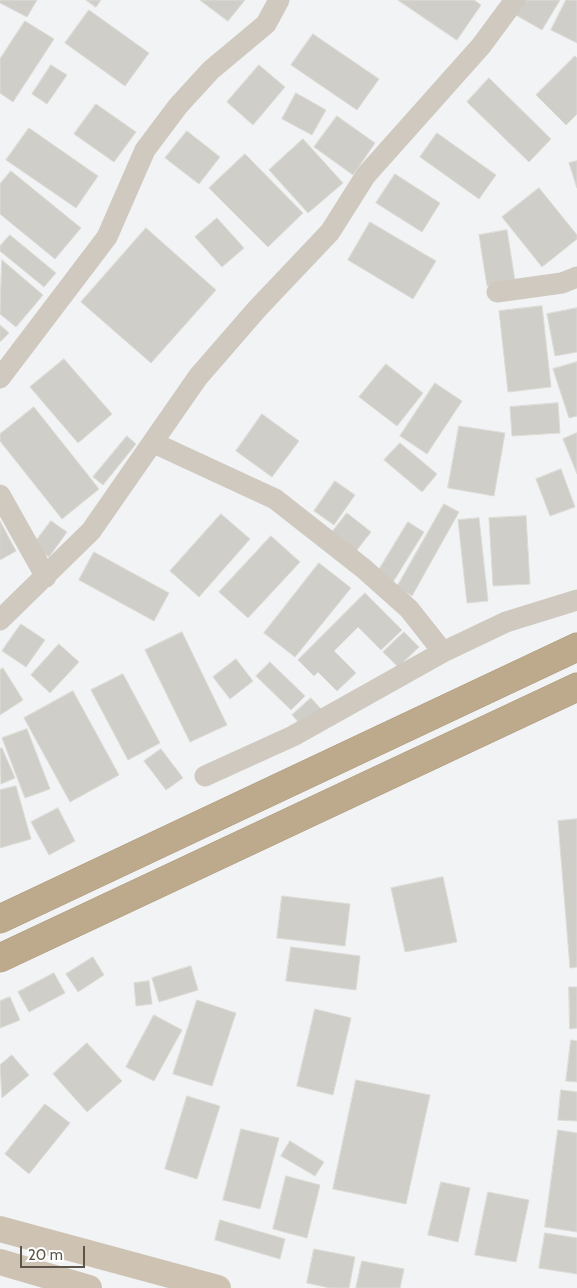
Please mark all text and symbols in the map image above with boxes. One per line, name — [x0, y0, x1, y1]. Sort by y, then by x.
scale bar — [22, 1236, 88, 1268]
text: 20 m — [28, 1246, 63, 1264]

